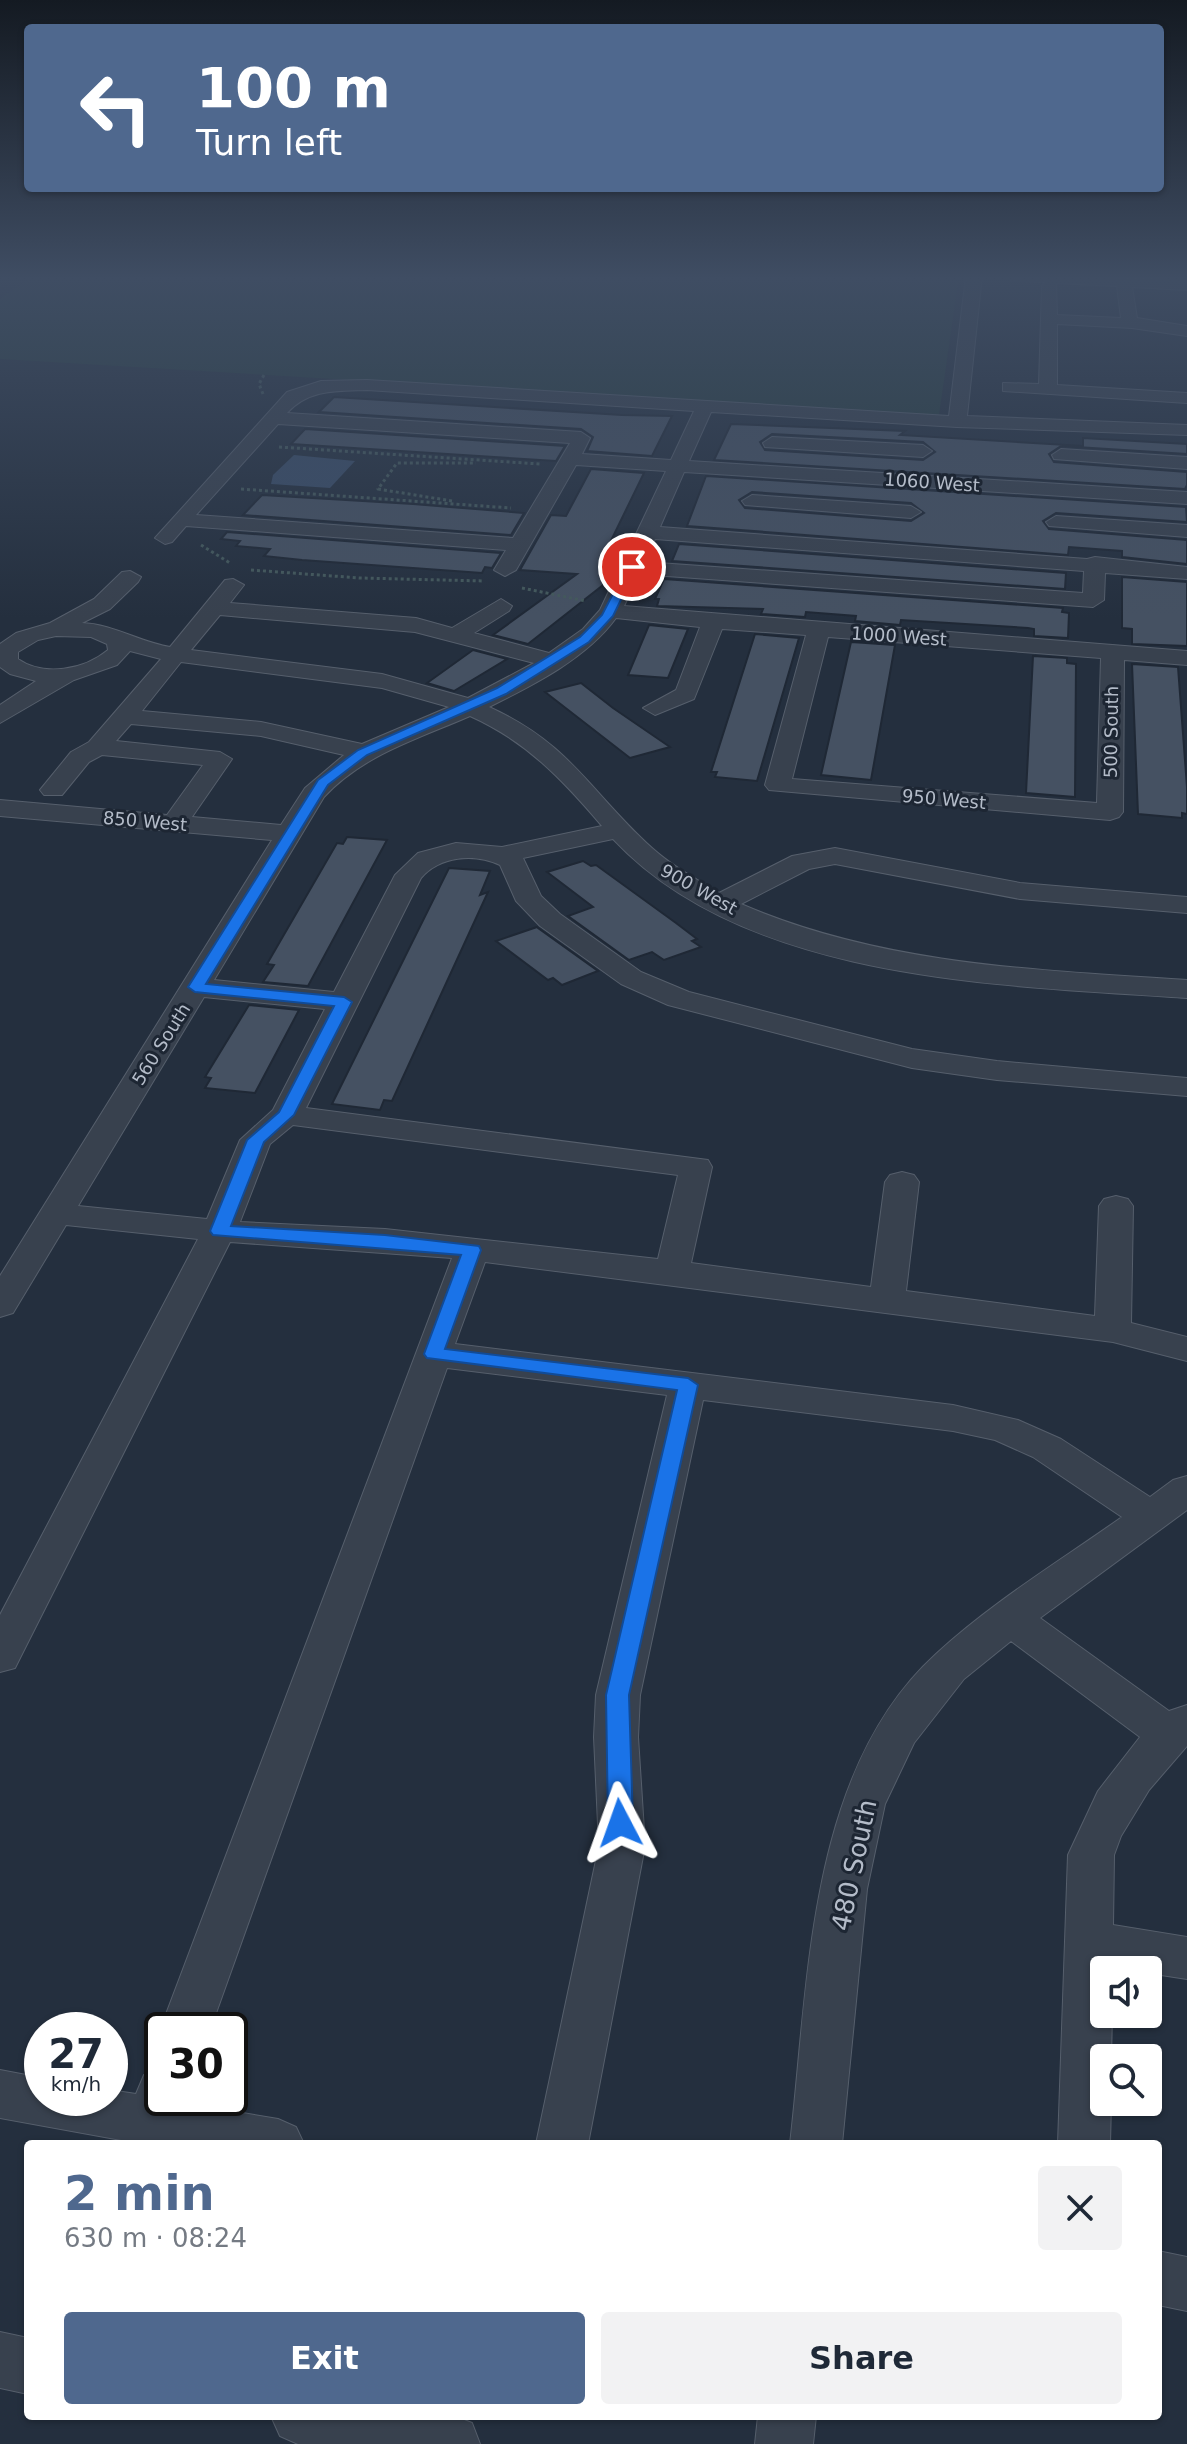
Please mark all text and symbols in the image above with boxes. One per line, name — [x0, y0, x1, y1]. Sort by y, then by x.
text: 100 m — [196, 55, 391, 120]
icon: left — [64, 56, 168, 160]
text: Turn left — [196, 122, 342, 163]
street label: 1060 West — [883, 468, 981, 496]
pin — [598, 533, 666, 601]
icon: arrive — [610, 545, 654, 589]
street label: 1000 West — [850, 622, 948, 650]
street label: 500 South — [1100, 686, 1122, 778]
street label: 950 West — [901, 785, 987, 813]
street label: 850 West — [102, 807, 188, 835]
street label: 900 West — [657, 859, 741, 919]
street label: 560 South — [128, 999, 194, 1089]
position arrow — [578, 1781, 662, 1865]
street label: 480 South — [825, 1797, 883, 1933]
map controls — [1090, 1956, 1162, 2116]
button: sound — [1090, 1956, 1162, 2028]
speed limit sign: 30 — [144, 2012, 248, 2116]
text: 27 — [48, 2031, 104, 2077]
button: search — [1090, 2044, 1162, 2116]
text: km/h — [51, 2072, 101, 2096]
text: 2 min — [64, 2165, 215, 2221]
button: close — [1038, 2166, 1122, 2250]
text: 630 m · 08:24 — [64, 2223, 247, 2253]
button: Exit — [64, 2312, 585, 2404]
button: Share — [601, 2312, 1122, 2404]

